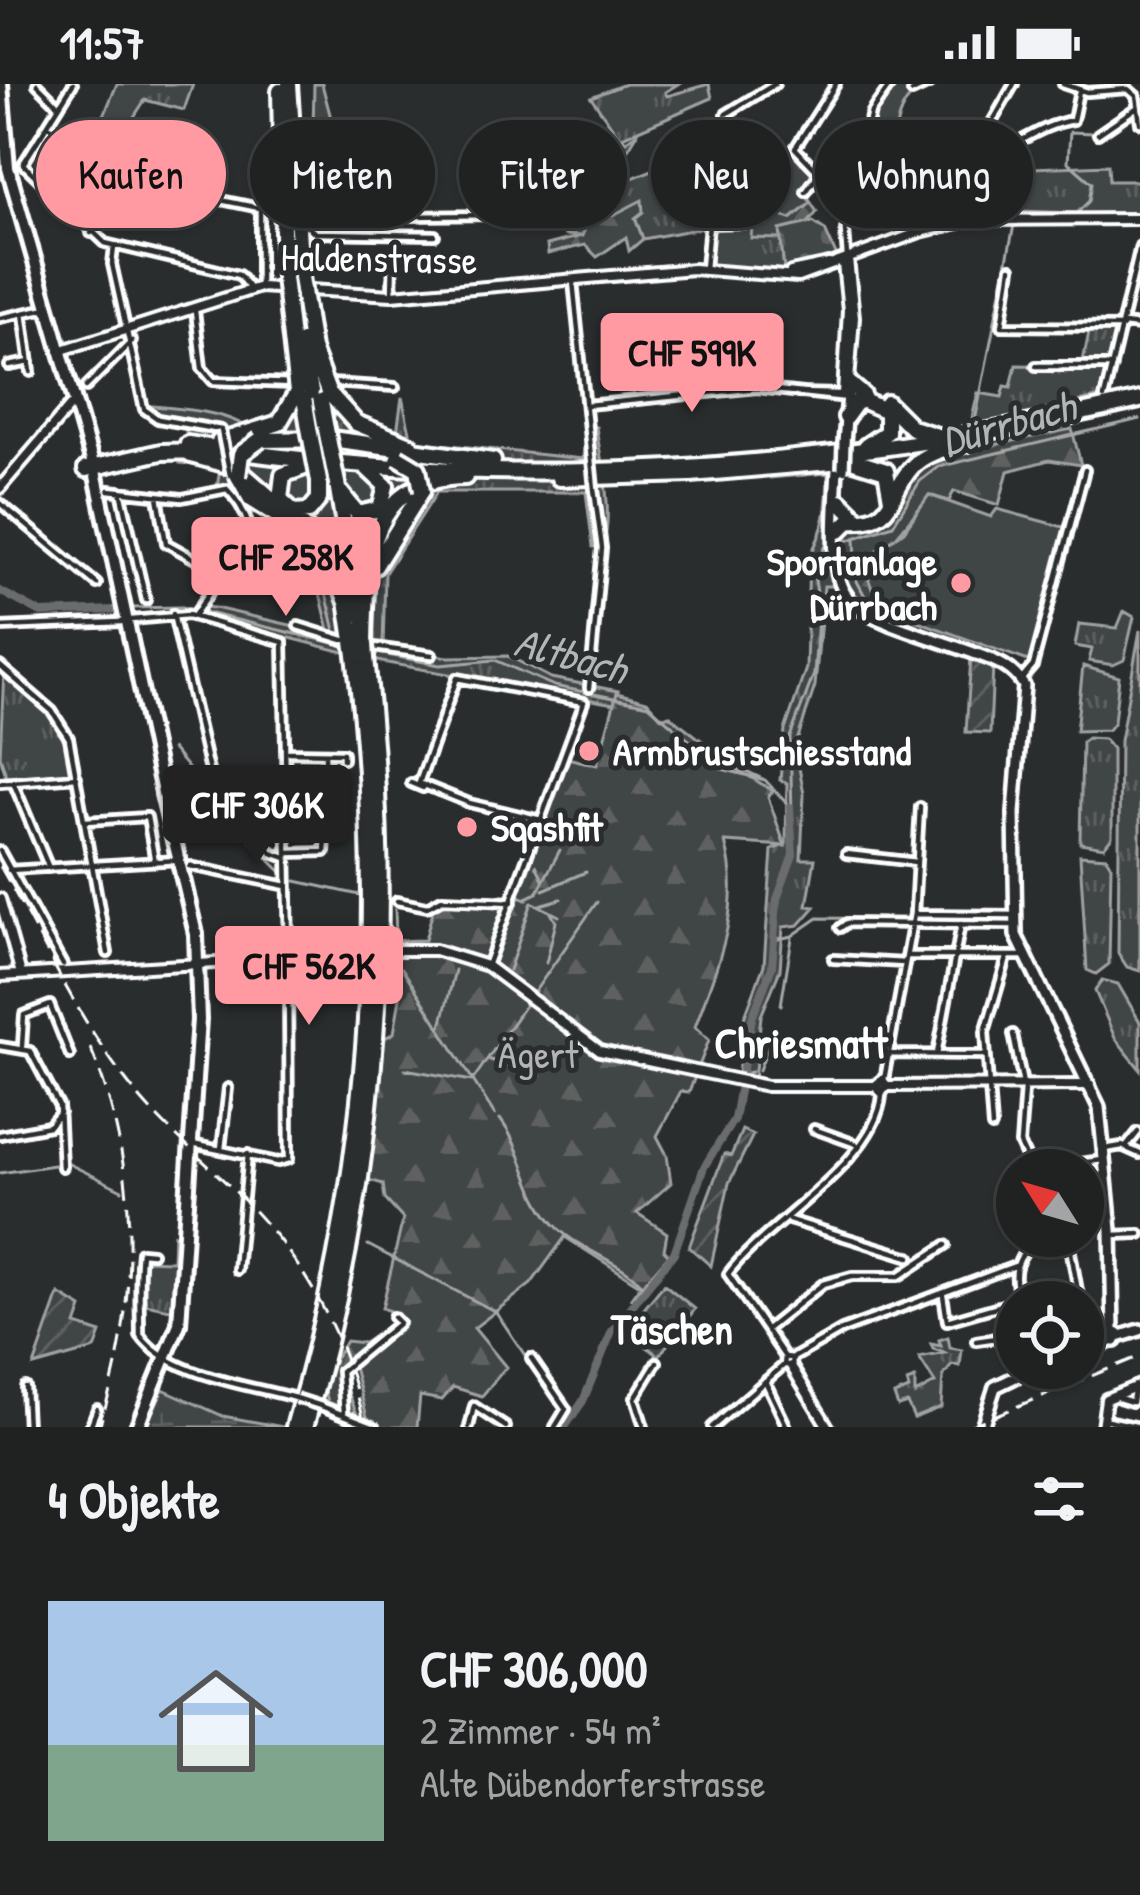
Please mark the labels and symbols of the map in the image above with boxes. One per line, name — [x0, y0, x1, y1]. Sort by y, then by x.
street label: Haldenstrasse — [280, 229, 478, 286]
pin: CHF 599K — [568, 313, 816, 415]
water label: Dürrbach — [934, 376, 1084, 469]
pin: CHF 258K — [162, 517, 410, 619]
place label: Sportanlage Dürrbach — [767, 534, 938, 632]
marker: Sportanlage Dürrbach — [948, 570, 974, 596]
water label: Altbach — [509, 612, 636, 697]
place label: Armbrustschiesstand — [613, 724, 912, 777]
marker: Armbrustschiesstand — [576, 738, 602, 764]
pin: CHF 306K — [133, 765, 381, 867]
place label: Sqashfit — [491, 800, 604, 854]
marker: Sqashfit — [454, 814, 480, 840]
pin: CHF 562K — [185, 926, 433, 1028]
district label: Chriesmatt — [714, 1014, 889, 1071]
park label: Ägert — [498, 1027, 579, 1080]
north arrow — [996, 1149, 1104, 1257]
district label: Täschen — [610, 1300, 733, 1357]

